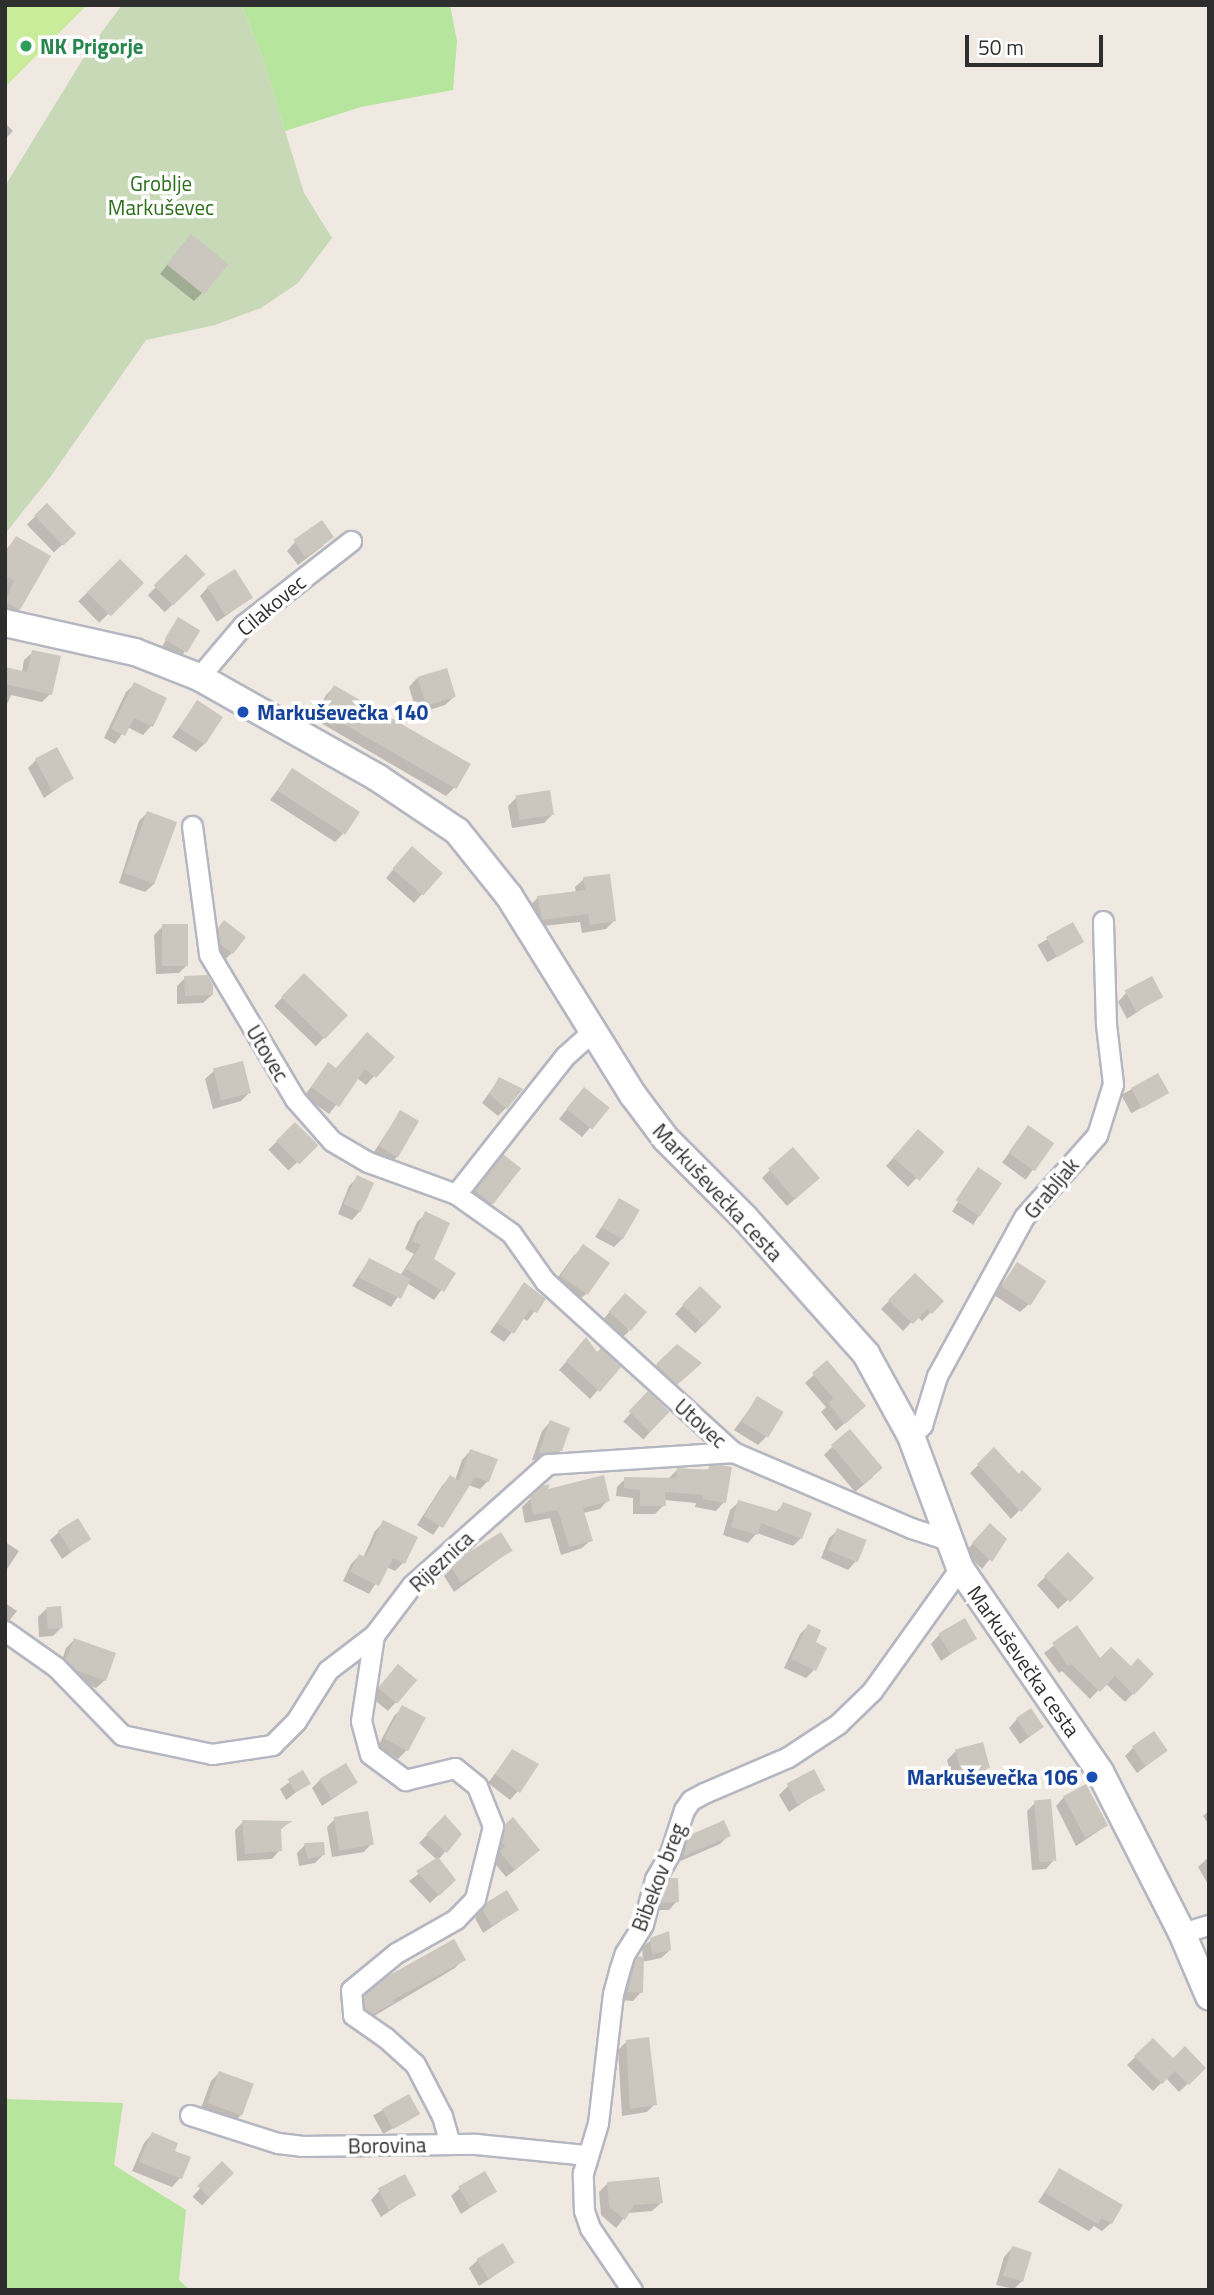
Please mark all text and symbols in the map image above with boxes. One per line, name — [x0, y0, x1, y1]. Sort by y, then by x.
scale bar — [969, 21, 1107, 65]
text: 50 m — [978, 31, 1024, 63]
place label: NK Prigorje — [40, 33, 144, 59]
marker: NK Prigorje — [18, 38, 34, 54]
park label: Groblje Markuševec — [108, 170, 214, 220]
street label: Cilakovec — [232, 569, 310, 641]
place label: Markuševečka 140 — [257, 699, 428, 725]
marker: Markuševečka 140 — [235, 704, 251, 720]
street label: Utovec — [241, 1020, 295, 1086]
street label: Markuševečka cesta — [648, 1118, 788, 1266]
street label: Grabljak — [1018, 1152, 1084, 1224]
street label: Utovec — [670, 1393, 732, 1453]
street label: Rijeznica — [404, 1525, 478, 1597]
street label: Markuševečka cesta — [962, 1580, 1086, 1742]
place label: Markuševečka 106 — [907, 1764, 1078, 1790]
marker: Markuševečka 106 — [1084, 1769, 1100, 1785]
street label: Bibekov breg — [626, 1819, 690, 1935]
street label: Borovina — [348, 2132, 426, 2158]

